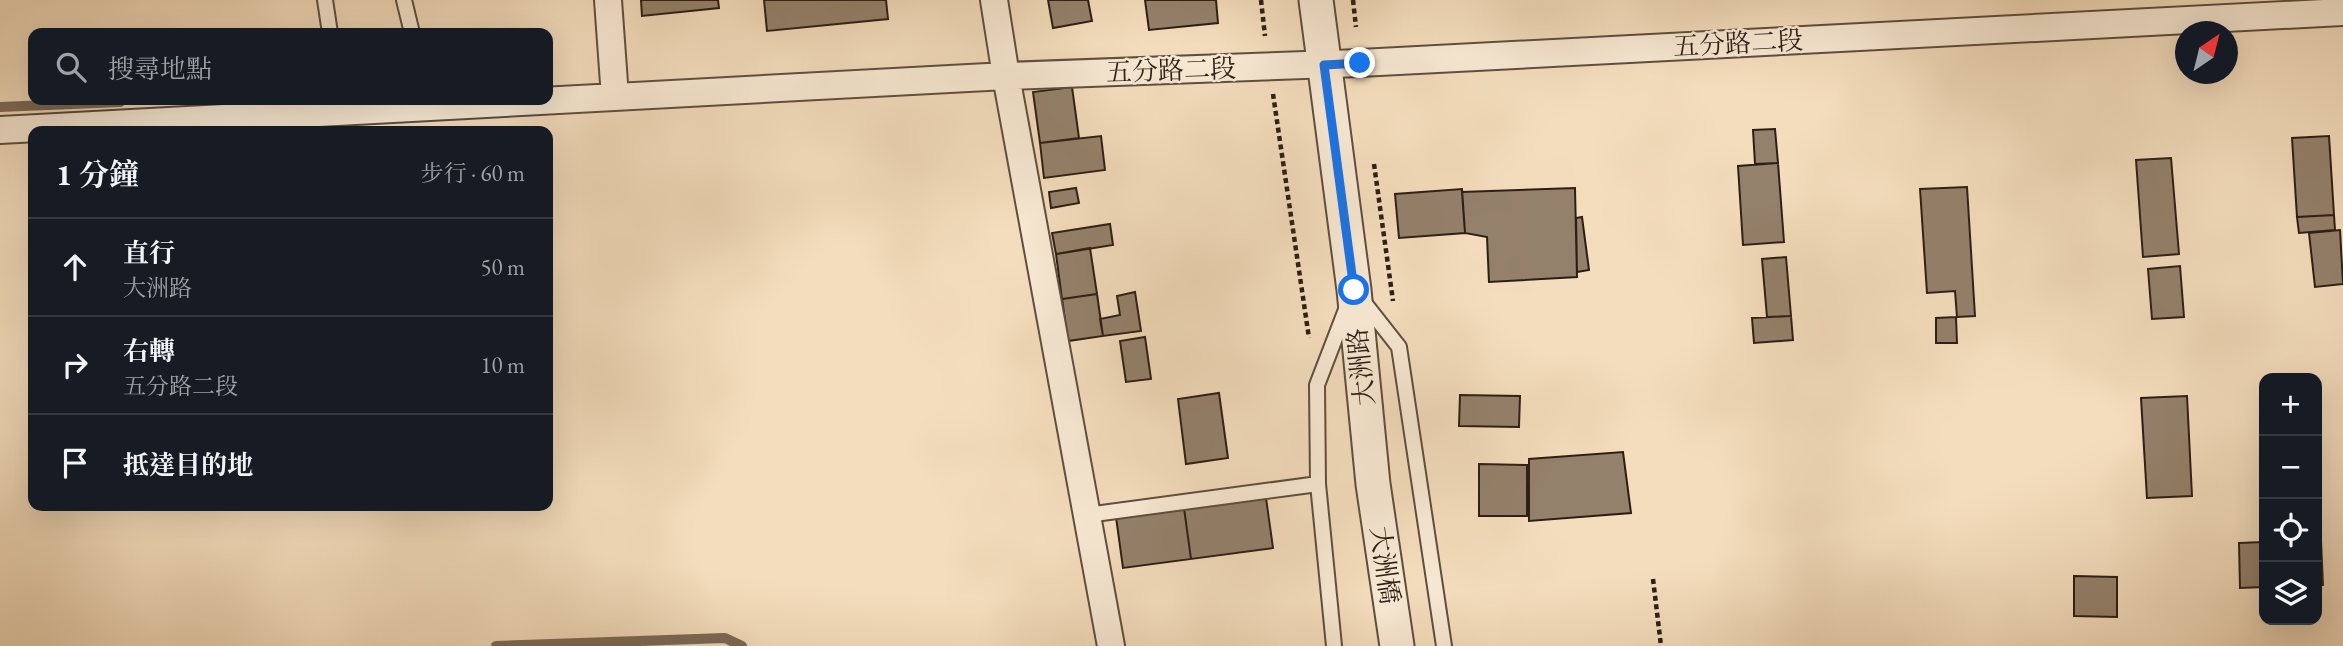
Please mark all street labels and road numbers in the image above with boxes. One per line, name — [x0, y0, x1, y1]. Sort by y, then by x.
street label: 五分路二段 — [1672, 23, 1804, 63]
street label: 五分路二段 — [1105, 51, 1237, 89]
street label: 大洲路 — [1340, 326, 1382, 408]
street label: 大洲橋 — [1363, 524, 1407, 606]

